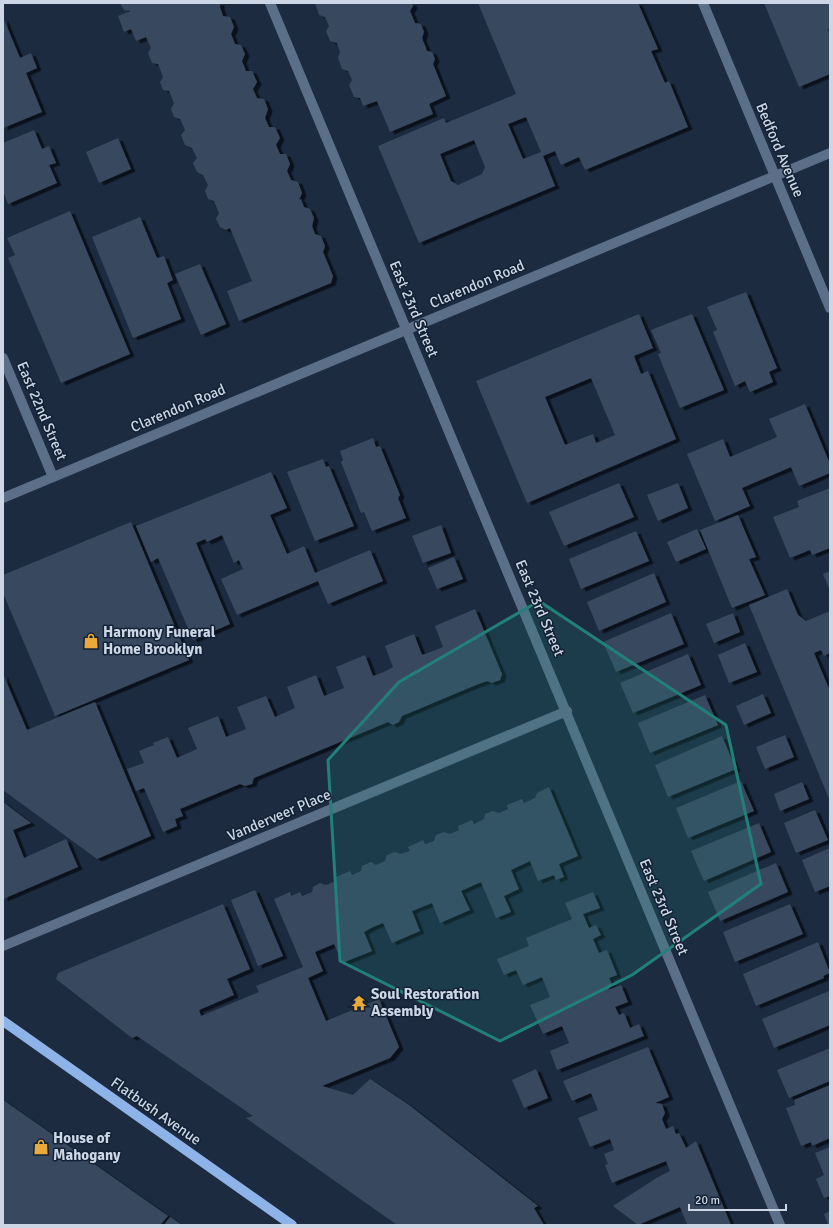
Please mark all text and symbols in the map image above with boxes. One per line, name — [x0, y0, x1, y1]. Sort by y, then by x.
street label: Bedford Avenue — [752, 100, 808, 200]
street label: Clarendon Road — [427, 256, 527, 312]
street label: East 23rd Street — [386, 258, 442, 360]
street label: East 22nd Street — [13, 359, 71, 463]
street label: Clarendon Road — [128, 380, 228, 436]
street label: East 23rd Street — [512, 557, 568, 659]
place label: Harmony Funeral Home Brooklyn — [103, 623, 216, 658]
shop icon: Harmony Funeral Home Brooklyn — [82, 632, 100, 650]
street label: Vanderveer Place — [225, 785, 333, 845]
street label: East 23rd Street — [636, 856, 692, 958]
place label: Soul Restoration Assembly — [371, 985, 479, 1020]
temple icon: Soul Restoration Assembly — [350, 994, 368, 1012]
street label: Flatbush Avenue — [107, 1073, 205, 1149]
place label: House of Mahogany — [53, 1129, 121, 1164]
shop icon: House of Mahogany — [32, 1138, 50, 1156]
scale bar — [689, 1186, 786, 1212]
text: 20 m — [695, 1193, 720, 1208]

